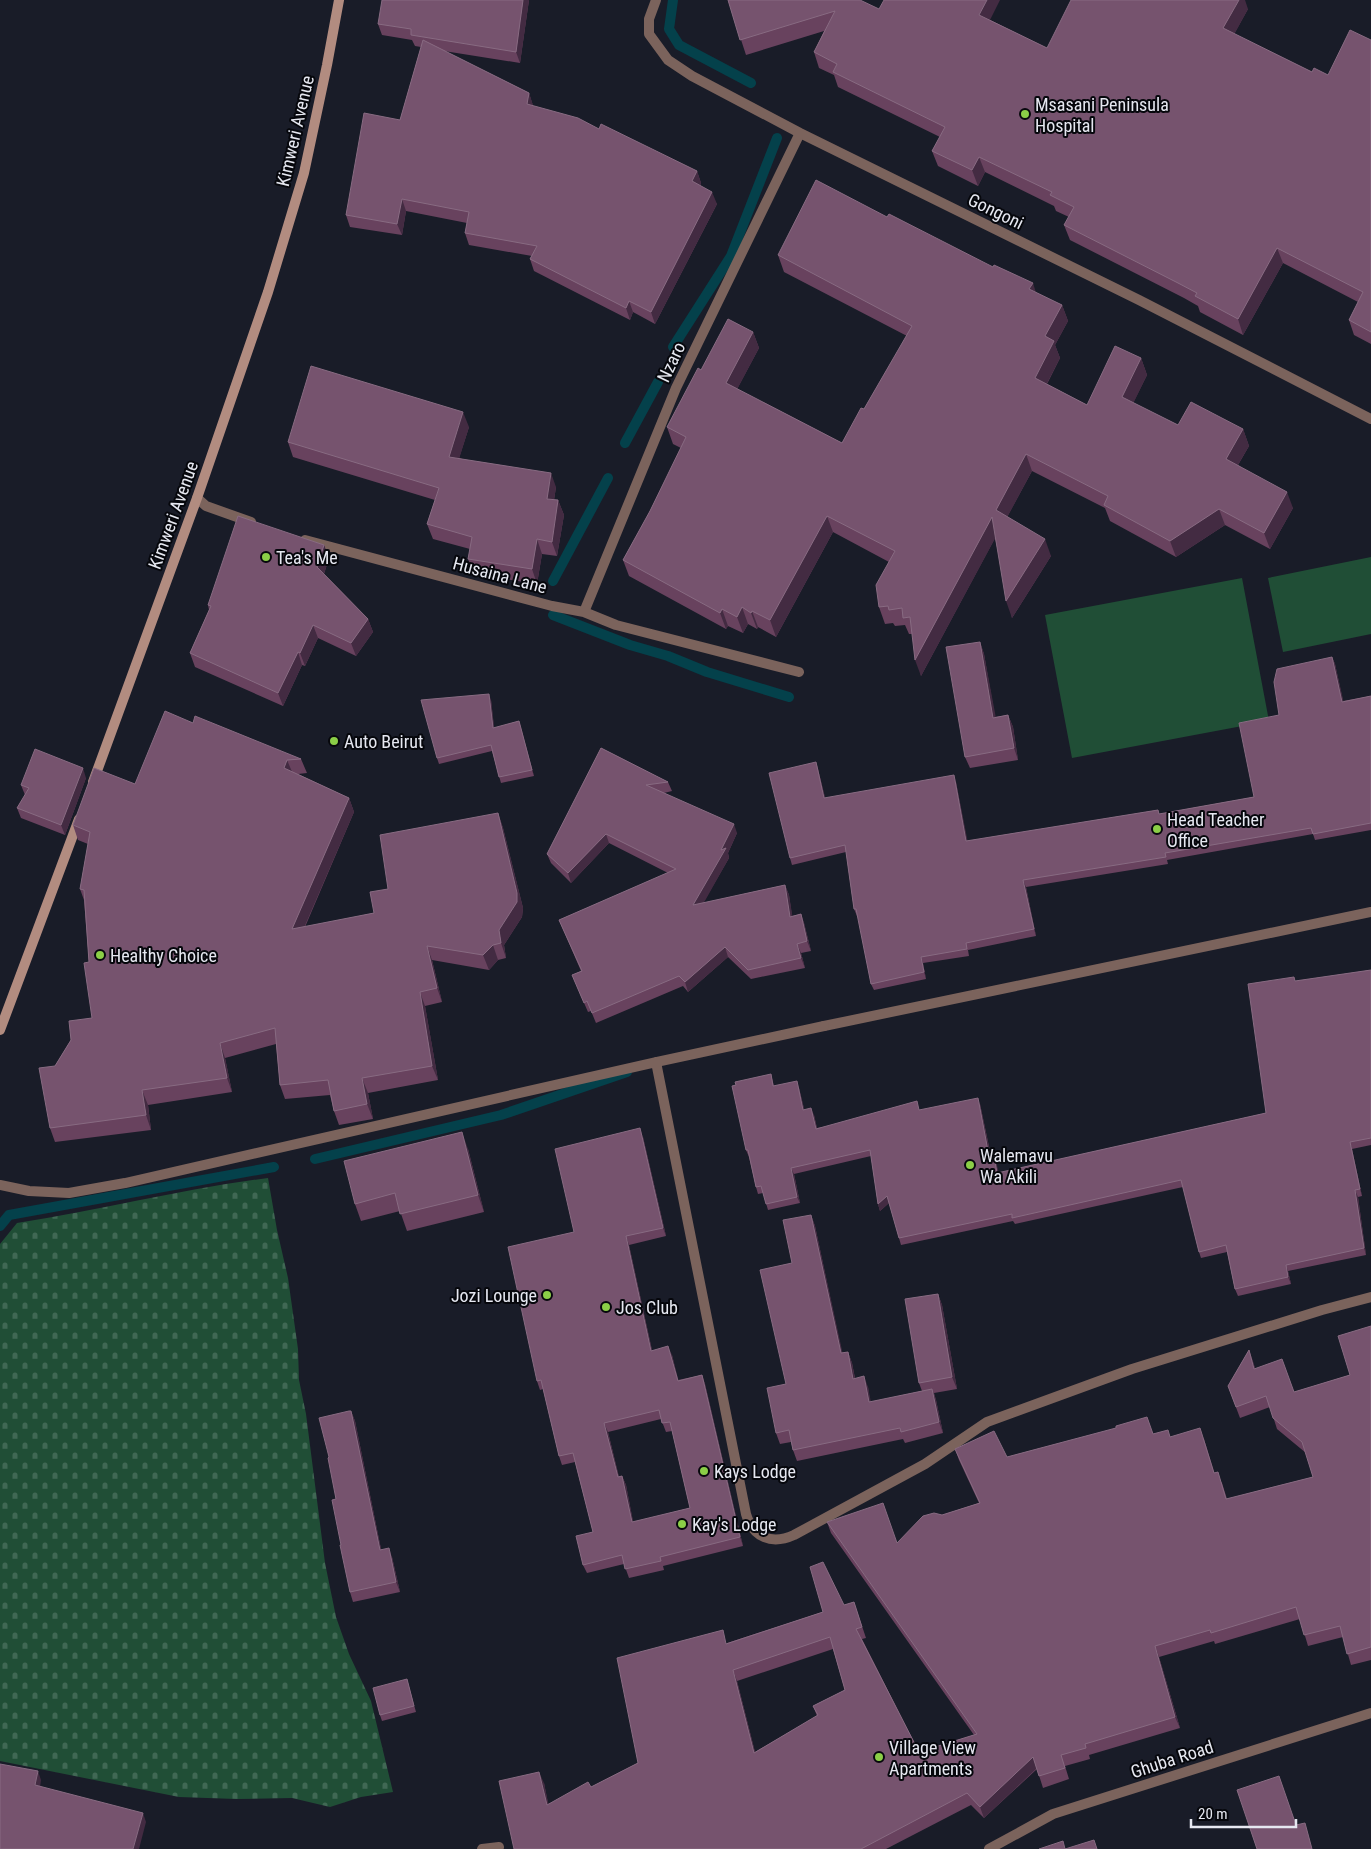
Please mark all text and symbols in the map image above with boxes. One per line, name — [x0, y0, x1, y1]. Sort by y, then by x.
street label: Kimweri Avenue — [272, 73, 318, 189]
place label: Msasani Peninsula Hospital — [1035, 94, 1169, 136]
marker: Msasani Peninsula Hospital — [1019, 108, 1031, 120]
street label: Gongoni — [965, 189, 1027, 233]
street label: Nzaro — [653, 339, 689, 385]
street label: Kimweri Avenue — [144, 458, 202, 572]
place label: Tea's Me — [276, 547, 338, 568]
marker: Tea's Me — [260, 551, 272, 563]
street label: Husaina Lane — [451, 552, 549, 598]
place label: Auto Beirut — [344, 731, 423, 752]
marker: Auto Beirut — [328, 735, 340, 747]
place label: Head Teacher Office — [1167, 809, 1265, 851]
marker: Head Teacher Office — [1151, 823, 1163, 835]
place label: Healthy Choice — [110, 945, 217, 966]
marker: Healthy Choice — [94, 949, 106, 961]
place label: Walemavu Wa Akili — [980, 1145, 1053, 1187]
marker: Walemavu Wa Akili — [964, 1159, 976, 1171]
place label: Jozi Lounge — [451, 1285, 537, 1306]
marker: Jozi Lounge — [541, 1289, 553, 1301]
place label: Jos Club — [616, 1297, 678, 1318]
marker: Jos Club — [600, 1301, 612, 1313]
place label: Kays Lodge — [714, 1461, 796, 1482]
marker: Kays Lodge — [698, 1465, 710, 1477]
place label: Kay's Lodge — [692, 1514, 777, 1535]
marker: Kay's Lodge — [676, 1518, 688, 1530]
street label: Ghuba Road — [1128, 1736, 1216, 1782]
place label: Village View Apartments — [889, 1737, 976, 1779]
marker: Village View Apartments — [873, 1751, 885, 1763]
scale bar — [1191, 1796, 1296, 1828]
text: 20 m — [1198, 1805, 1228, 1823]

